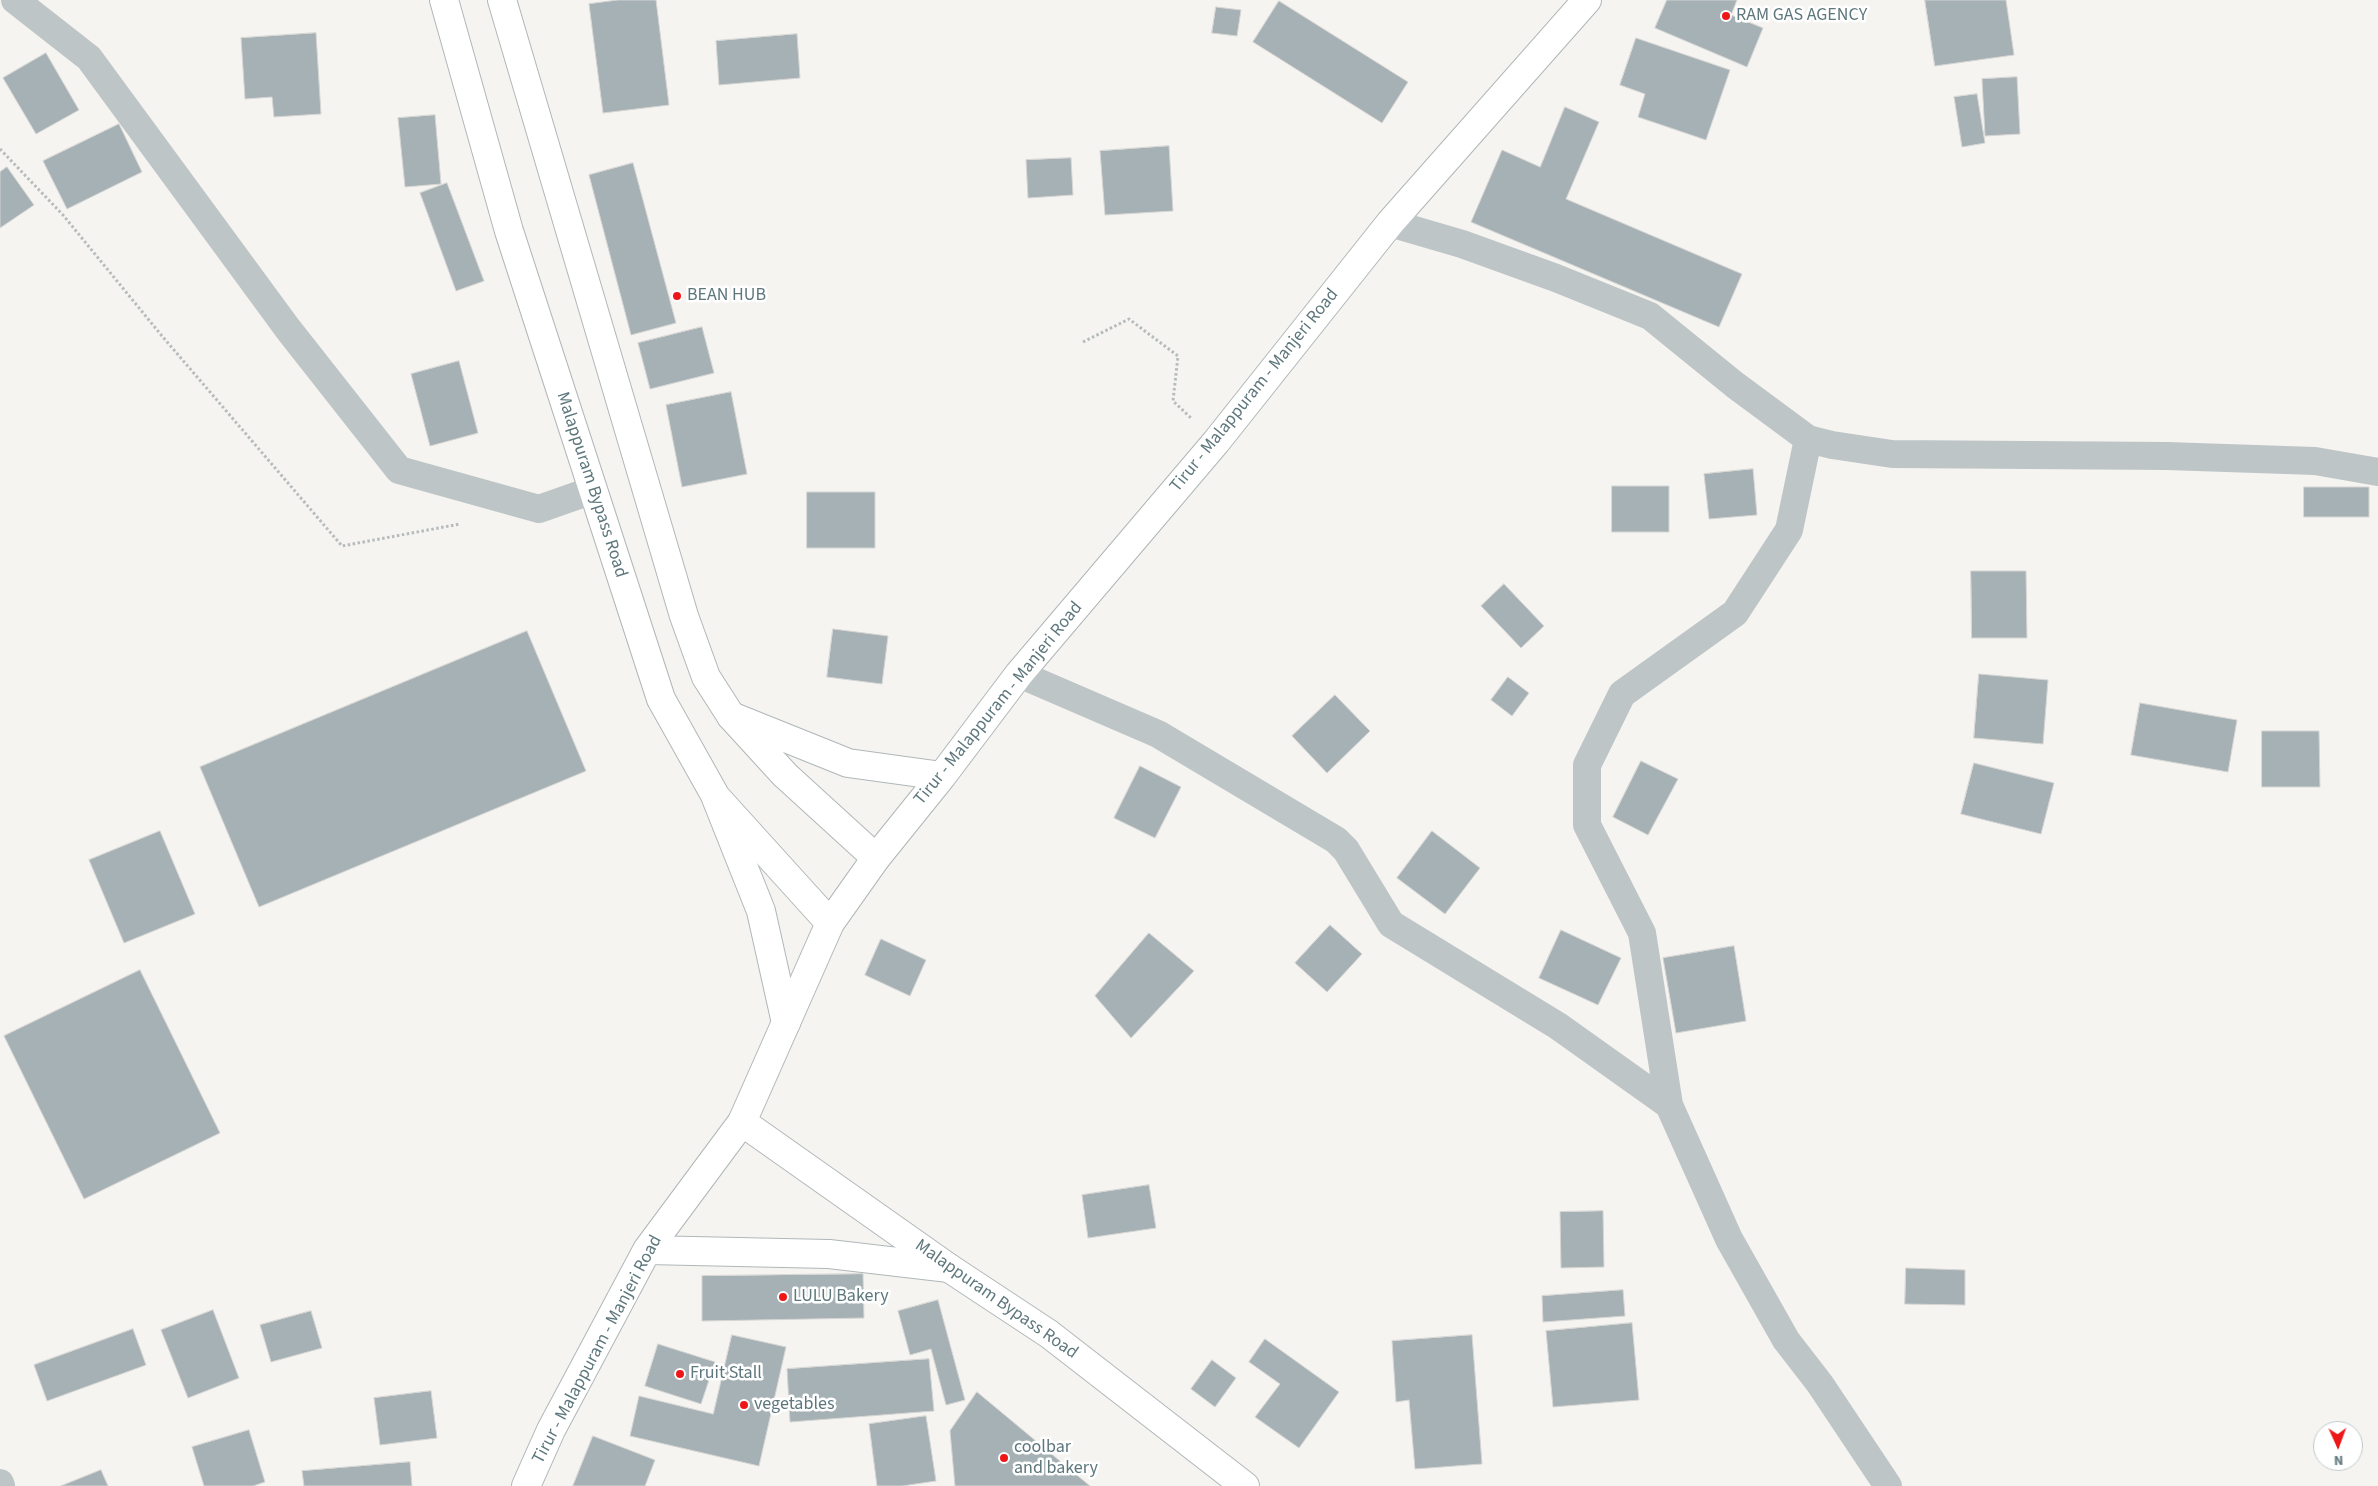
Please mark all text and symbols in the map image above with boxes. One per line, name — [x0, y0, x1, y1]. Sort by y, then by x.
place label: RAM GAS AGENCY — [1736, 5, 1867, 27]
marker: RAM GAS AGENCY — [1720, 10, 1732, 22]
place label: BEAN HUB — [687, 285, 766, 307]
street label: Tirur - Malappuram - Manjeri Road — [1166, 285, 1344, 497]
marker: BEAN HUB — [671, 290, 683, 302]
street label: Malappuram Bypass Road — [551, 389, 631, 581]
street label: Tirur - Malappuram - Manjeri Road — [910, 598, 1088, 810]
street label: Tirur - Malappuram - Manjeri Road — [528, 1232, 668, 1468]
street label: Malappuram Bypass Road — [910, 1236, 1082, 1364]
place label: LULU Bakery — [793, 1286, 889, 1308]
marker: LULU Bakery — [777, 1291, 789, 1303]
place label: Fruit Stall — [690, 1363, 762, 1385]
marker: Fruit Stall — [674, 1368, 686, 1380]
place label: vegetables — [754, 1394, 834, 1416]
marker: vegetables — [738, 1399, 750, 1411]
north arrow — [2313, 1421, 2363, 1471]
place label: coolbar and bakery — [1014, 1437, 1098, 1480]
text: N — [2333, 1450, 2343, 1470]
marker: coolbar and bakery — [998, 1452, 1010, 1464]

